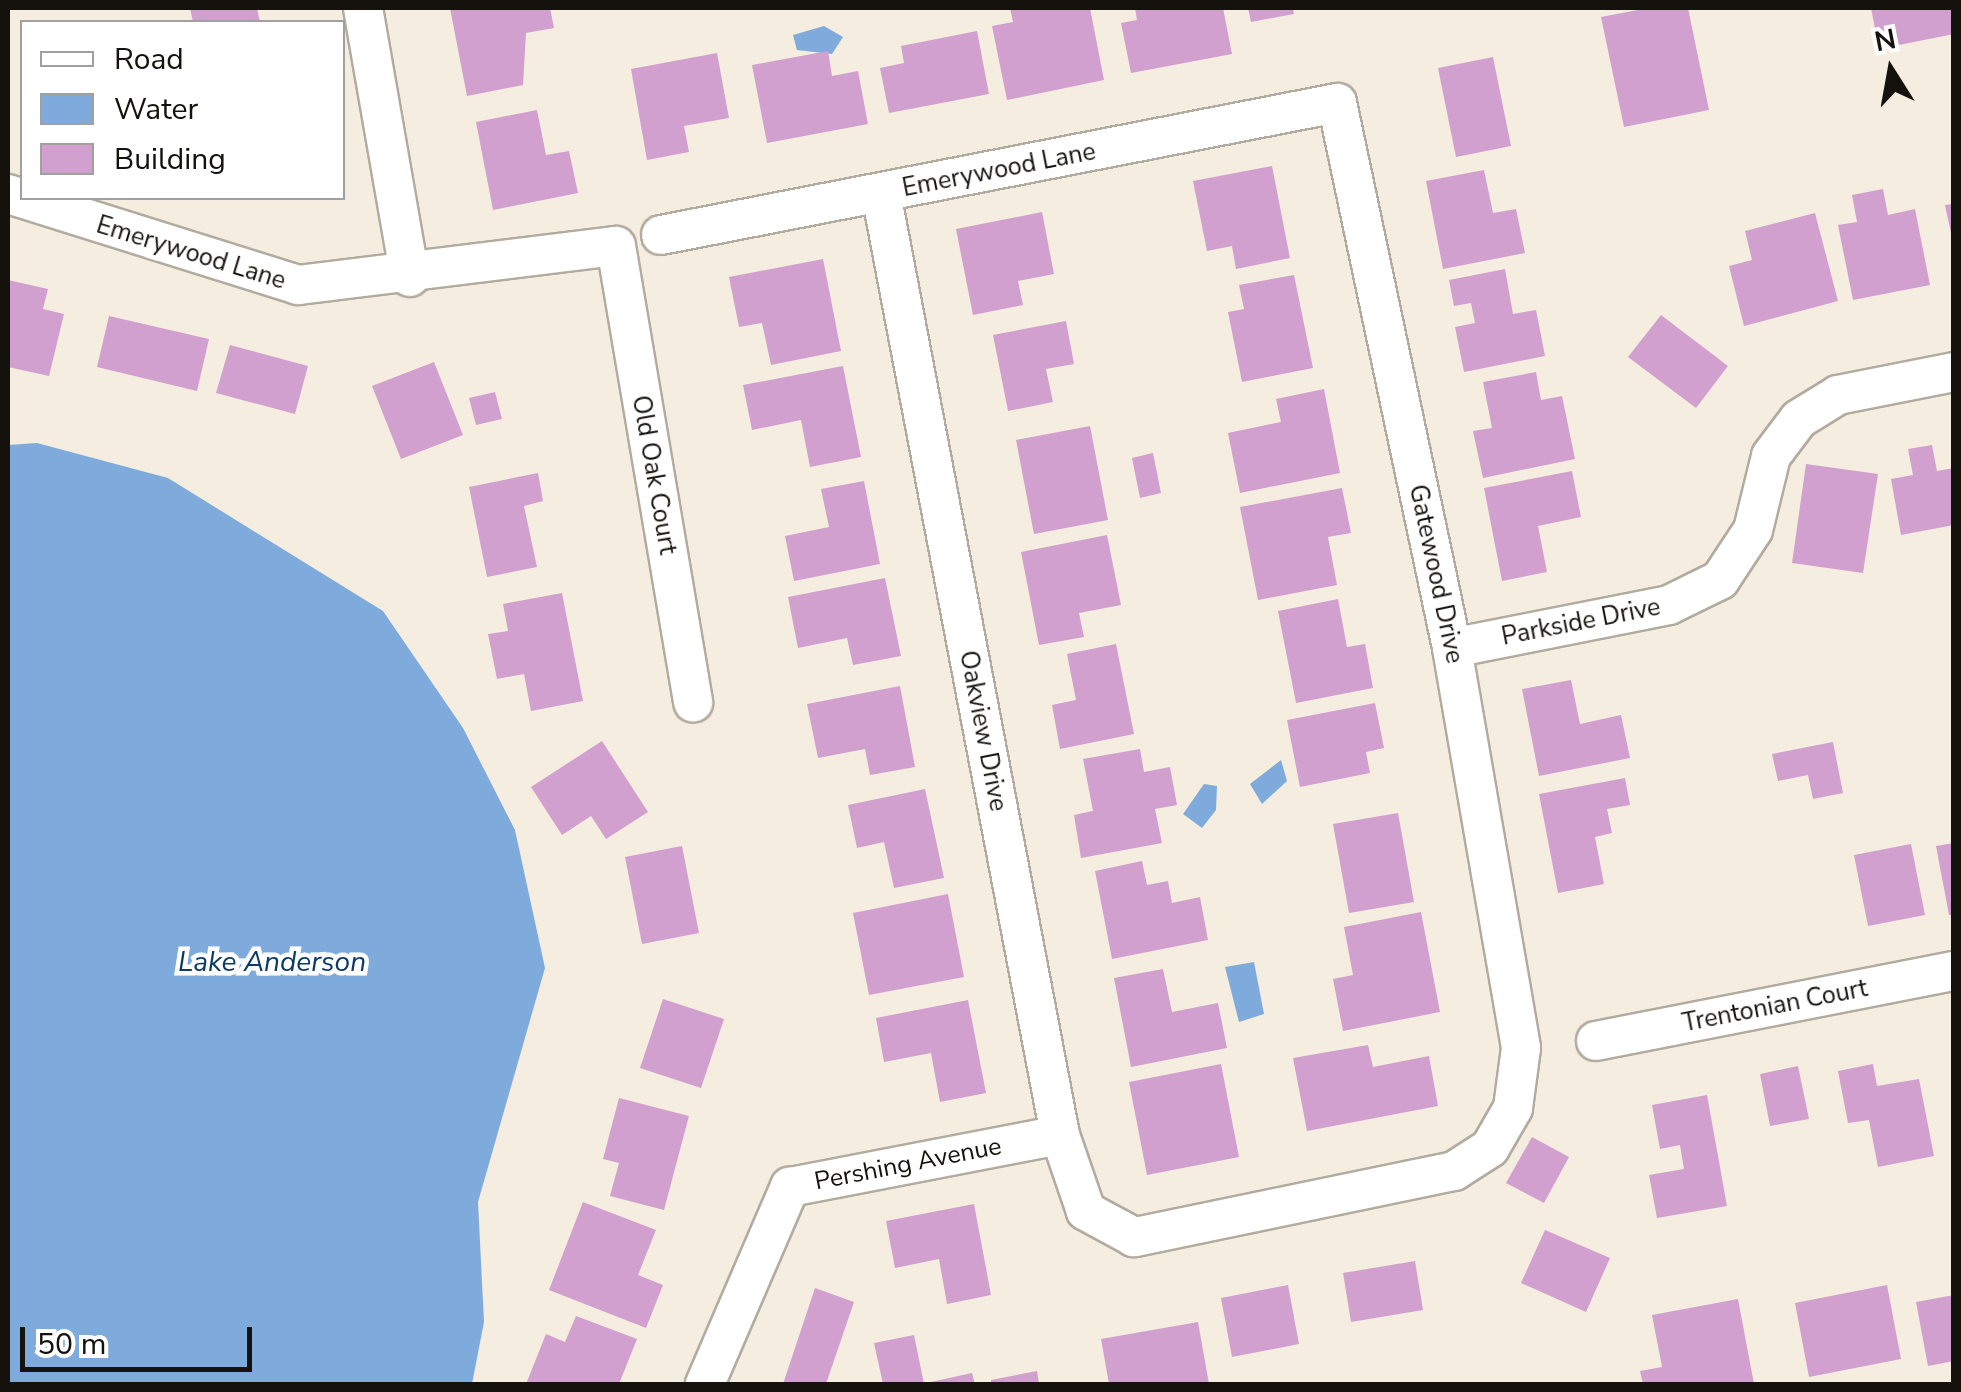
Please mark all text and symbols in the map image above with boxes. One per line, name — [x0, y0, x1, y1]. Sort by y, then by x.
legend — [20, 20, 345, 200]
north arrow — [1841, 20, 1941, 120]
text: N — [1871, 20, 1899, 61]
text: Road — [114, 39, 184, 80]
text: Water — [114, 89, 198, 130]
street label: Emerywood Lane — [900, 137, 1098, 203]
text: Building — [114, 139, 226, 180]
street label: Emerywood Lane — [93, 210, 289, 296]
street label: Old Oak Court — [625, 393, 683, 557]
street label: Gatewood Drive — [1402, 482, 1470, 666]
street label: Parkside Drive — [1499, 592, 1663, 652]
street label: Oakview Drive — [953, 648, 1013, 814]
water label: Lake Anderson — [178, 945, 366, 979]
street label: Trentonian Court — [1680, 973, 1870, 1039]
street label: Pershing Avenue — [812, 1131, 1004, 1197]
scale bar — [25, 1307, 258, 1369]
text: 50 m — [37, 1324, 106, 1365]

